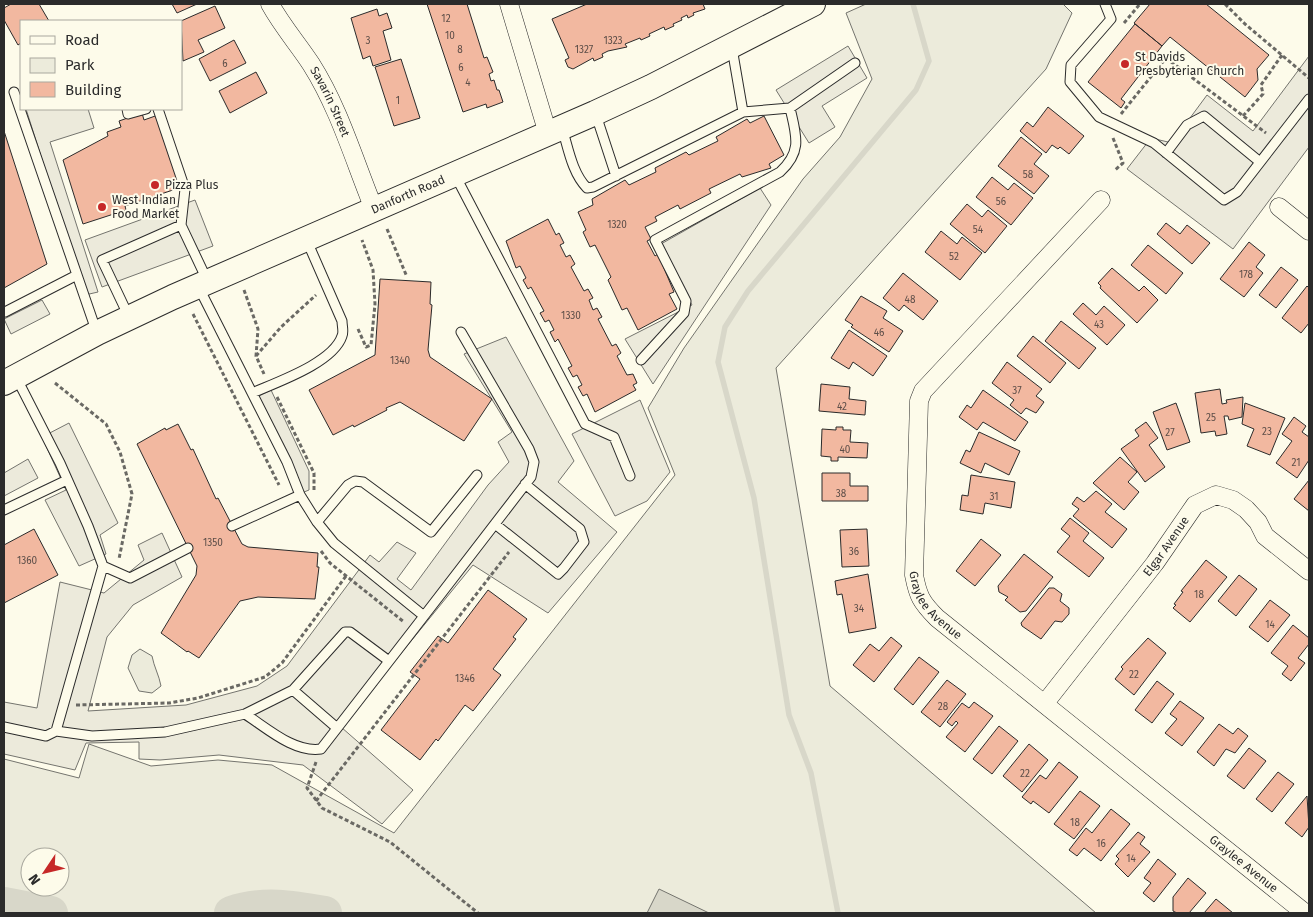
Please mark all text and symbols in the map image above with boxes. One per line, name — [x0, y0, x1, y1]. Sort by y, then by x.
house number: 12 — [441, 13, 451, 25]
legend — [20, 20, 182, 110]
house number: 10 — [445, 30, 455, 42]
text: Road — [65, 31, 100, 49]
house number: 3 — [366, 35, 371, 47]
house number: 1323 — [603, 35, 623, 47]
house number: 8 — [457, 44, 463, 56]
house number: 1327 — [575, 44, 594, 56]
place label: St Davids Presbyterian Church — [1135, 50, 1244, 78]
text: Park — [65, 56, 95, 74]
house number: 6 — [222, 58, 228, 70]
marker: St Davids Presbyterian Church — [1119, 58, 1131, 70]
house number: 6 — [458, 62, 464, 74]
street label: Savarin Street — [307, 64, 353, 139]
house number: 4 — [465, 77, 471, 89]
text: Building — [65, 81, 121, 99]
house number: 1 — [396, 95, 400, 107]
house number: 58 — [1023, 169, 1034, 181]
street label: Danforth Road — [369, 172, 447, 217]
place label: Pizza Plus — [165, 178, 219, 192]
marker: Pizza Plus — [149, 179, 161, 191]
place label: West Indian Food Market — [112, 193, 180, 221]
house number: 56 — [996, 196, 1006, 208]
marker: West Indian Food Market — [96, 201, 108, 213]
house number: 1320 — [607, 219, 627, 231]
house number: 54 — [973, 224, 984, 236]
house number: 52 — [949, 251, 959, 263]
house number: 178 — [1239, 269, 1254, 281]
house number: 48 — [905, 294, 916, 306]
house number: 1330 — [561, 310, 581, 322]
house number: 43 — [1094, 319, 1104, 331]
house number: 46 — [874, 327, 884, 339]
house number: 1340 — [390, 355, 411, 367]
house number: 37 — [1012, 385, 1022, 397]
house number: 42 — [837, 401, 847, 413]
house number: 25 — [1206, 412, 1216, 424]
house number: 23 — [1262, 426, 1272, 438]
house number: 27 — [1165, 427, 1175, 439]
house number: 40 — [840, 444, 851, 456]
house number: 21 — [1291, 457, 1301, 469]
house number: 38 — [836, 488, 847, 500]
house number: 31 — [989, 491, 999, 503]
street label: Elgar Avenue — [1140, 514, 1192, 579]
house number: 1350 — [203, 537, 223, 549]
house number: 36 — [849, 546, 859, 558]
house number: 1360 — [17, 555, 38, 567]
street label: Graylee Avenue — [906, 570, 965, 642]
house number: 18 — [1194, 589, 1204, 601]
house number: 34 — [854, 603, 865, 615]
house number: 14 — [1265, 619, 1276, 631]
house number: 22 — [1129, 669, 1139, 681]
house number: 1346 — [455, 673, 475, 685]
house number: 28 — [938, 701, 949, 713]
house number: 22 — [1020, 768, 1030, 780]
house number: 18 — [1070, 817, 1080, 829]
street label: Graylee Avenue — [1207, 832, 1281, 896]
house number: 16 — [1096, 838, 1106, 850]
north arrow — [20, 847, 70, 897]
house number: 14 — [1126, 853, 1137, 865]
text: N — [25, 870, 44, 888]

